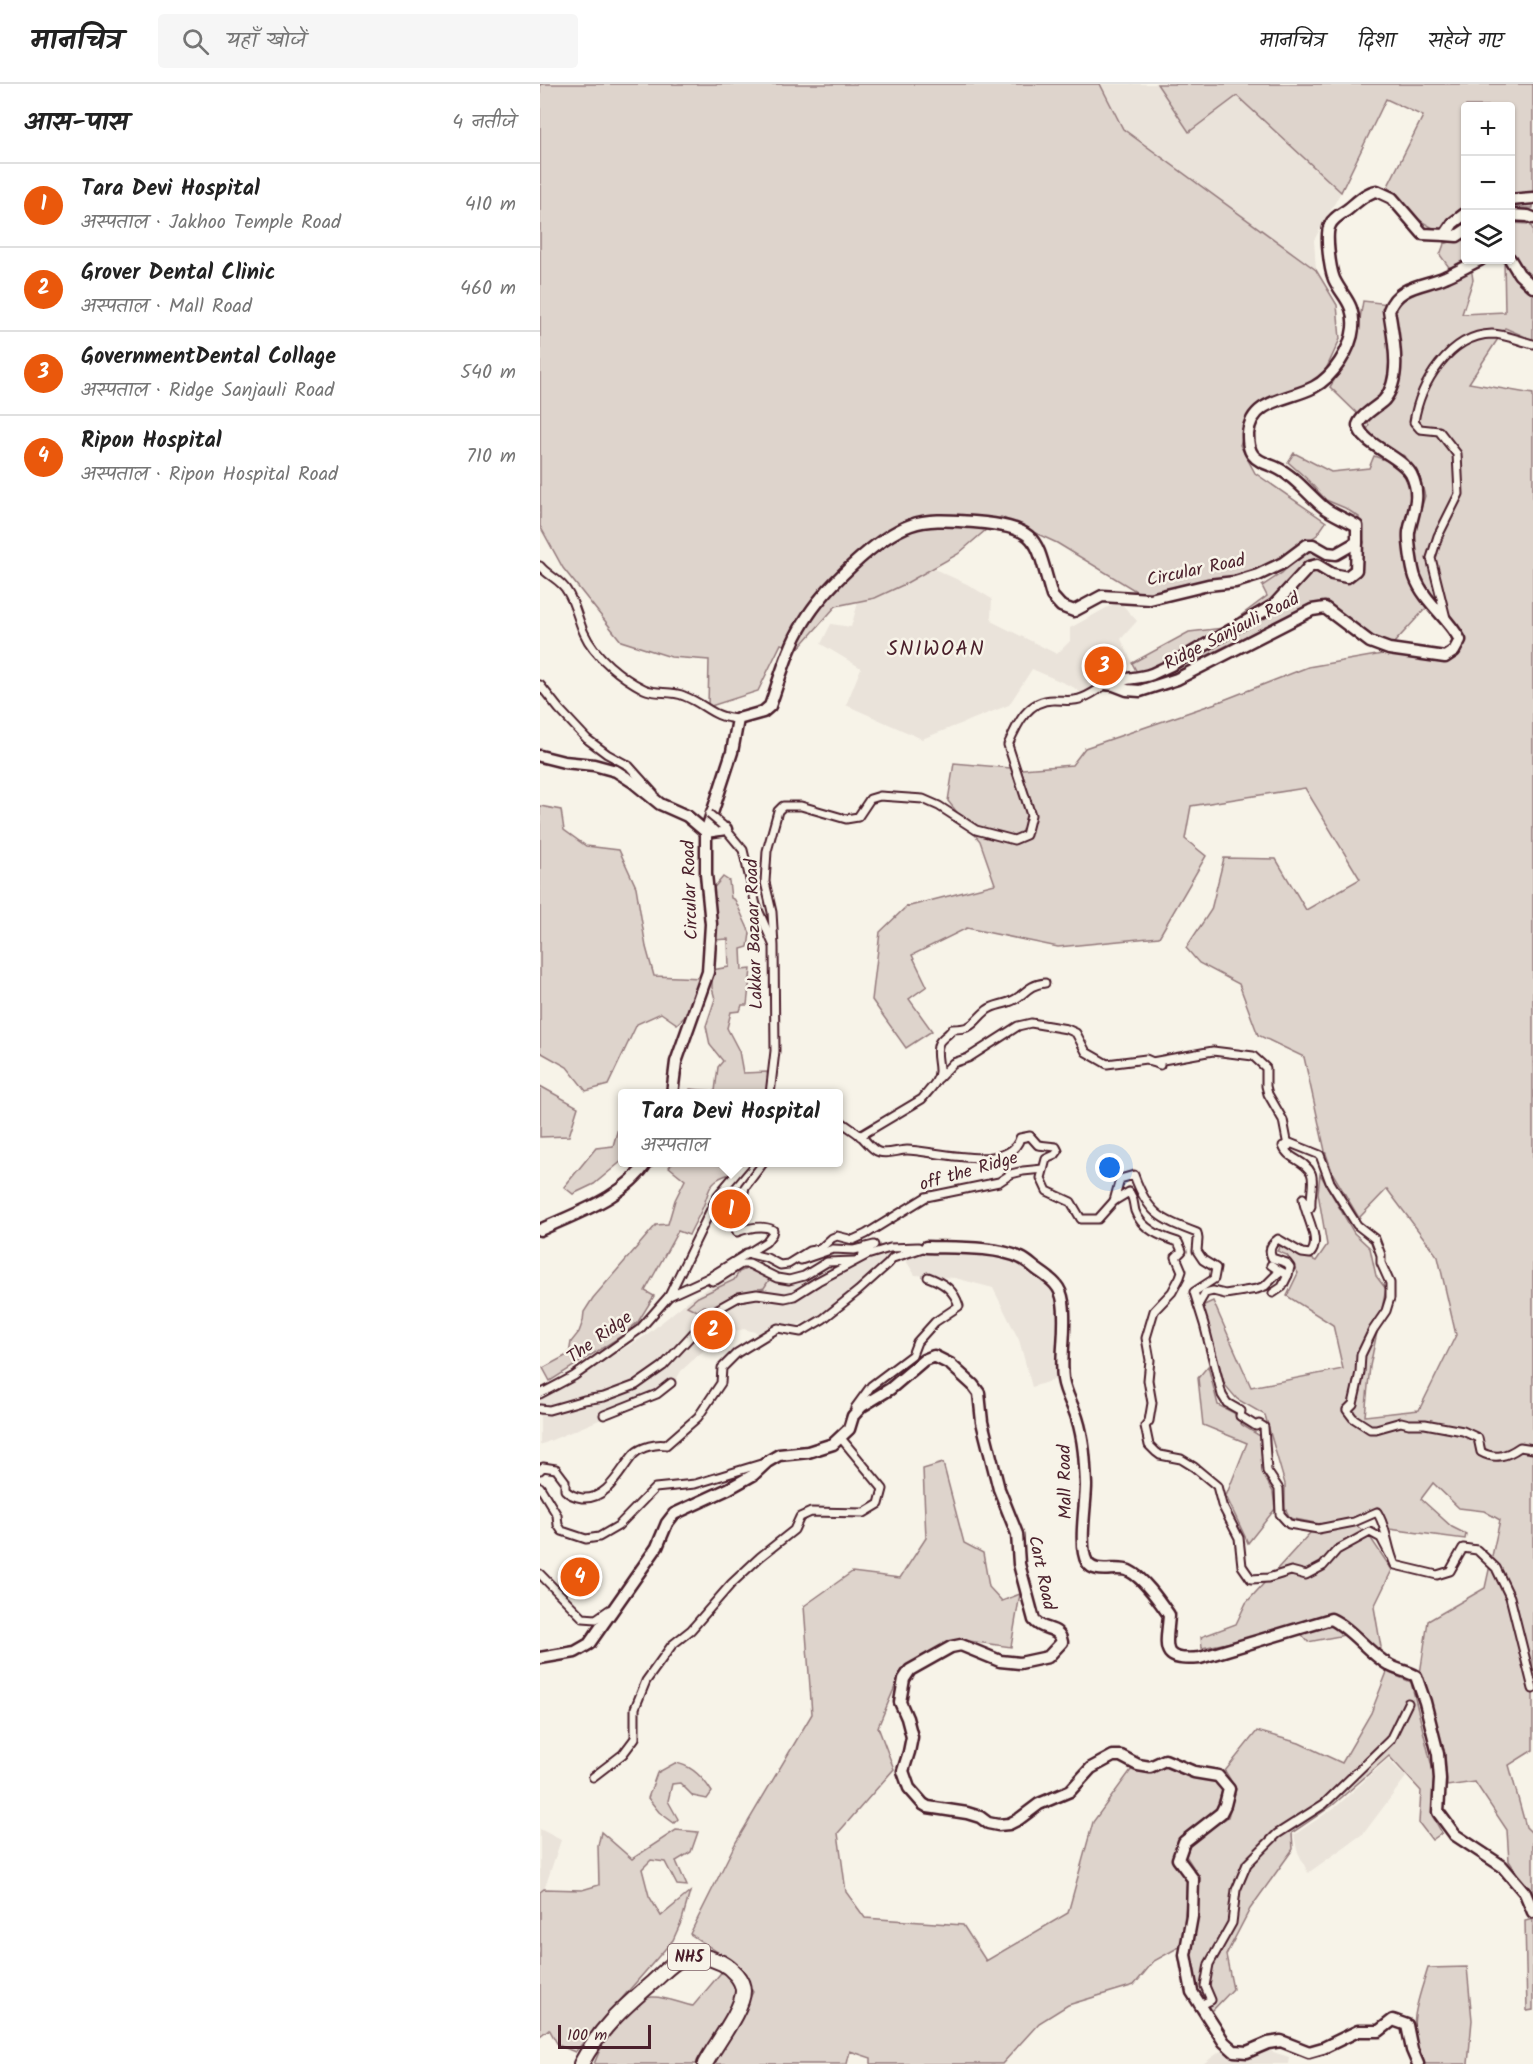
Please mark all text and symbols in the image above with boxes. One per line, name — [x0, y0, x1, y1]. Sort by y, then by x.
search box — [158, 14, 578, 68]
text: मानचित्र — [30, 19, 122, 64]
text: यहाँ खोजें — [227, 24, 306, 59]
icon: search — [179, 25, 212, 58]
text: मानचित्र — [1259, 25, 1325, 58]
text: दिशा — [1358, 25, 1395, 58]
text: सहेजे गए — [1428, 25, 1503, 58]
text: आस-पास — [24, 102, 128, 144]
map controls — [1461, 102, 1515, 264]
button: + — [1461, 102, 1515, 156]
text: 4 नतीजे — [452, 107, 516, 139]
button: − — [1461, 156, 1515, 210]
text: Tara Devi Hospital — [81, 172, 260, 207]
text: 1 — [40, 189, 47, 221]
text: 410 m — [465, 189, 516, 221]
text: अस्पताल · Jakhoo Temple Road — [81, 207, 341, 239]
button: layers — [1461, 210, 1515, 264]
text: Grover Dental Clinic — [81, 256, 275, 291]
text: 2 — [38, 273, 49, 305]
text: 460 m — [460, 273, 516, 305]
text: अस्पताल · Mall Road — [81, 291, 252, 323]
text: GovernmentDental Collage — [81, 340, 336, 375]
text: 3 — [38, 357, 49, 389]
text: 540 m — [460, 357, 516, 389]
text: अस्पताल · Ridge Sanjauli Road — [81, 375, 334, 407]
text: Ripon Hospital — [81, 424, 222, 459]
text: 4 — [38, 441, 49, 473]
text: 710 m — [467, 441, 516, 473]
text: अस्पताल · Ripon Hospital Road — [81, 459, 338, 491]
street label: Circular Road — [1144, 546, 1249, 596]
street label: Ridge Sanjauli Road — [1159, 585, 1306, 679]
district label: SNIWOAN — [887, 633, 985, 666]
pin: 3 — [1084, 644, 1124, 688]
street label: Circular Road — [675, 839, 707, 940]
street label: Lakkar Bazaar Road — [738, 857, 772, 1010]
popup — [618, 1089, 843, 1167]
text: Tara Devi Hospital — [641, 1095, 820, 1130]
text: अस्पताल — [641, 1130, 708, 1162]
street label: off the Ridge — [916, 1144, 1022, 1200]
your location — [1095, 1153, 1124, 1182]
pin: 1 — [712, 1186, 750, 1232]
street label: The Ridge — [561, 1304, 639, 1372]
pin: 2 — [694, 1308, 732, 1352]
street label: Mall Road — [1051, 1443, 1081, 1520]
street label: Cart Road — [1019, 1533, 1063, 1614]
pin: 4 — [560, 1554, 600, 1600]
road number: NH5 — [668, 1944, 710, 1970]
scale bar — [558, 2022, 651, 2050]
text: 100 m — [567, 2023, 607, 2048]

